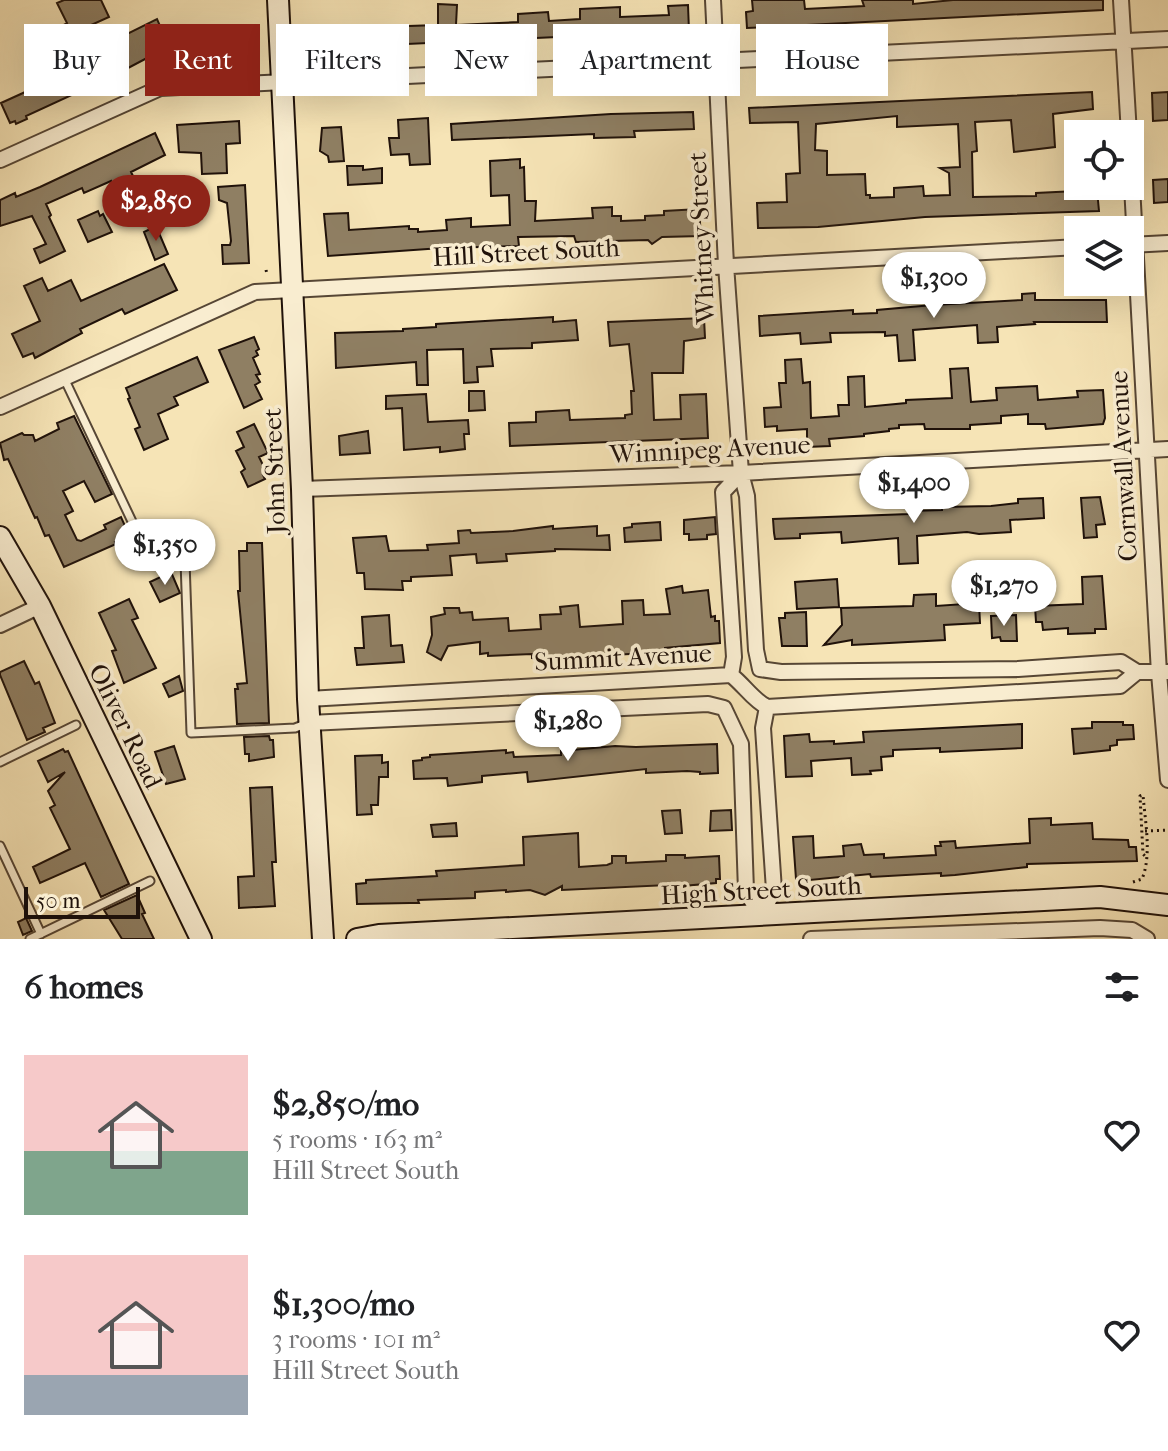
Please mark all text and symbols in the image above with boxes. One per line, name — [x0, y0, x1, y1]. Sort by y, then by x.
chip: Buy — [24, 24, 129, 96]
chip: Rent — [145, 24, 260, 96]
chip: Filters — [276, 24, 409, 96]
chip: New — [425, 24, 537, 96]
chip: Apartment — [553, 24, 740, 96]
chip: House — [756, 24, 888, 96]
map controls — [1064, 120, 1144, 296]
button: locate — [1064, 120, 1144, 200]
street label: Whitney Street — [681, 150, 722, 326]
pin: $2,850 — [91, 175, 221, 243]
text: $2,850 — [120, 185, 192, 216]
button: layers — [1064, 216, 1144, 296]
street label: Hill Street South — [432, 232, 621, 273]
pin: $1,300 — [869, 252, 999, 320]
text: $1,300 — [900, 262, 968, 293]
street label: Cornwall Avenue — [1103, 370, 1144, 562]
street label: John Street — [257, 407, 292, 537]
street label: Winnipeg Avenue — [608, 429, 811, 470]
pin: $1,400 — [849, 457, 979, 525]
text: $1,400 — [877, 467, 951, 498]
pin: $1,350 — [100, 519, 230, 587]
text: $1,350 — [133, 529, 198, 560]
pin: $1,270 — [939, 560, 1069, 628]
text: $1,270 — [969, 570, 1039, 601]
street label: Summit Avenue — [534, 637, 713, 678]
street label: Oliver Road — [82, 659, 169, 794]
pin: $1,280 — [503, 695, 633, 763]
text: $1,280 — [533, 705, 603, 736]
street label: High Street South — [660, 870, 863, 911]
scale bar — [24, 883, 140, 919]
text: 50 m — [36, 888, 81, 914]
icon: filters — [1100, 965, 1144, 1009]
text: 6 homes — [24, 967, 143, 1007]
text: $2,850/mo — [272, 1084, 419, 1124]
icon: home — [88, 1087, 184, 1183]
icon: heart — [1100, 1113, 1144, 1157]
text: 5 rooms · 163 m² — [272, 1124, 442, 1155]
text: Hill Street South — [272, 1155, 459, 1186]
text: $1,300/mo — [272, 1284, 415, 1324]
icon: home — [88, 1287, 184, 1383]
icon: heart — [1100, 1313, 1144, 1357]
text: 3 rooms · 101 m² — [272, 1324, 440, 1355]
text: Hill Street South — [272, 1355, 459, 1386]

